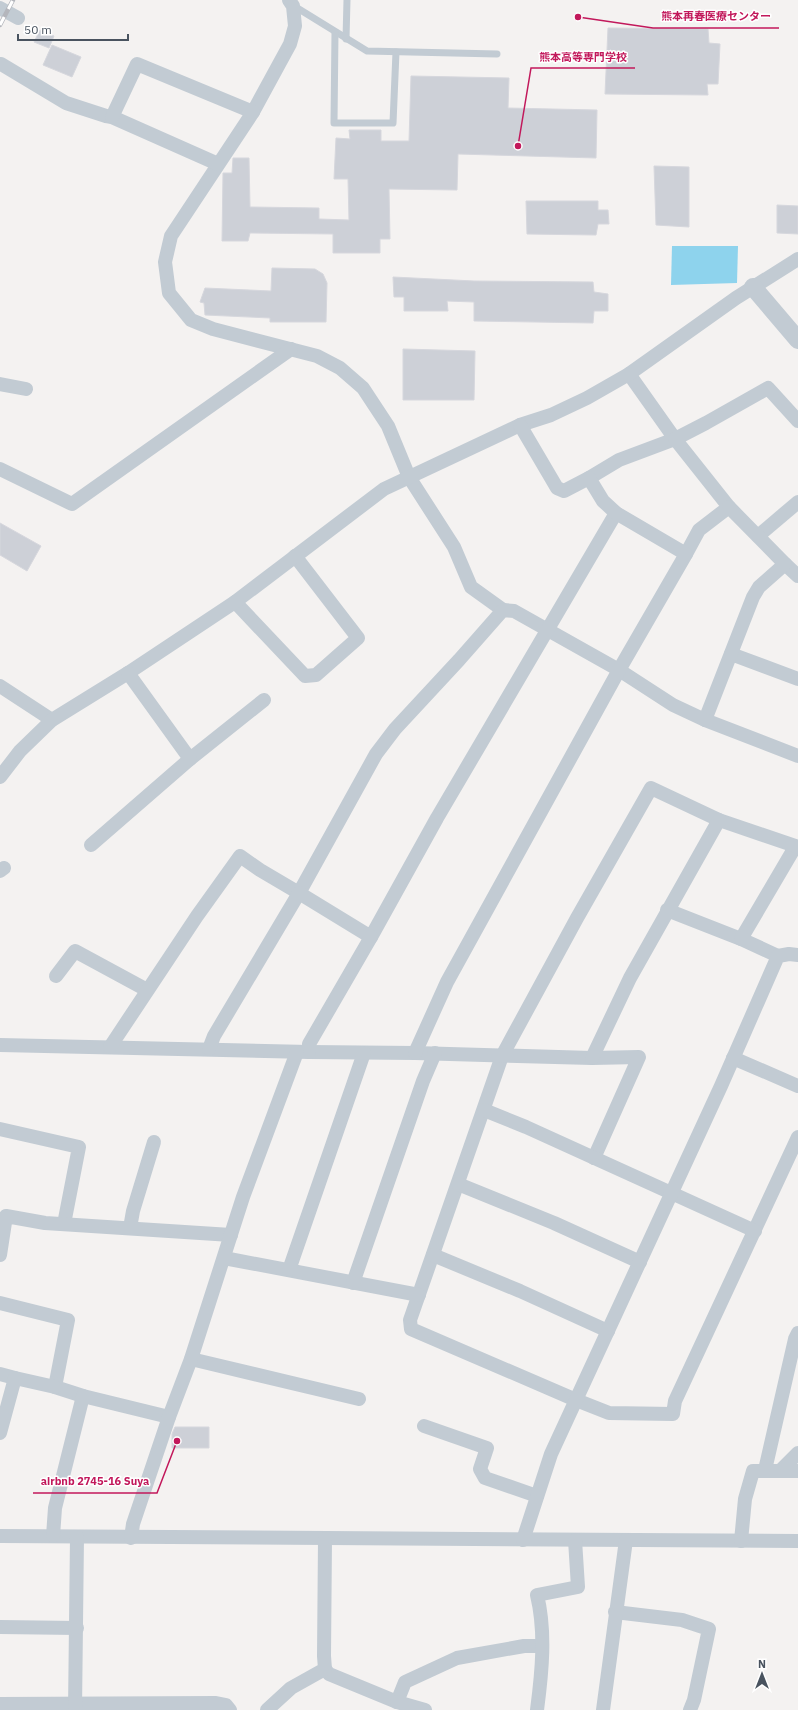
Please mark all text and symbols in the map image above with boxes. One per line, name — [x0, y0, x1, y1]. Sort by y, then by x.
callout: 熊本再春医療センター — [653, 5, 779, 28]
text: 熊本再春医療センター — [661, 9, 771, 23]
scale bar — [18, 16, 128, 42]
text: 50 m — [24, 22, 52, 37]
callout: 熊本高等専門学校 — [531, 45, 635, 68]
text: 熊本高等専門学校 — [539, 50, 627, 64]
callout: airbnb 2745-16 Suya — [33, 1470, 157, 1493]
text: airbnb 2745-16 Suya — [41, 1474, 149, 1488]
north arrow — [742, 1654, 782, 1694]
text: N — [758, 1657, 766, 1671]

